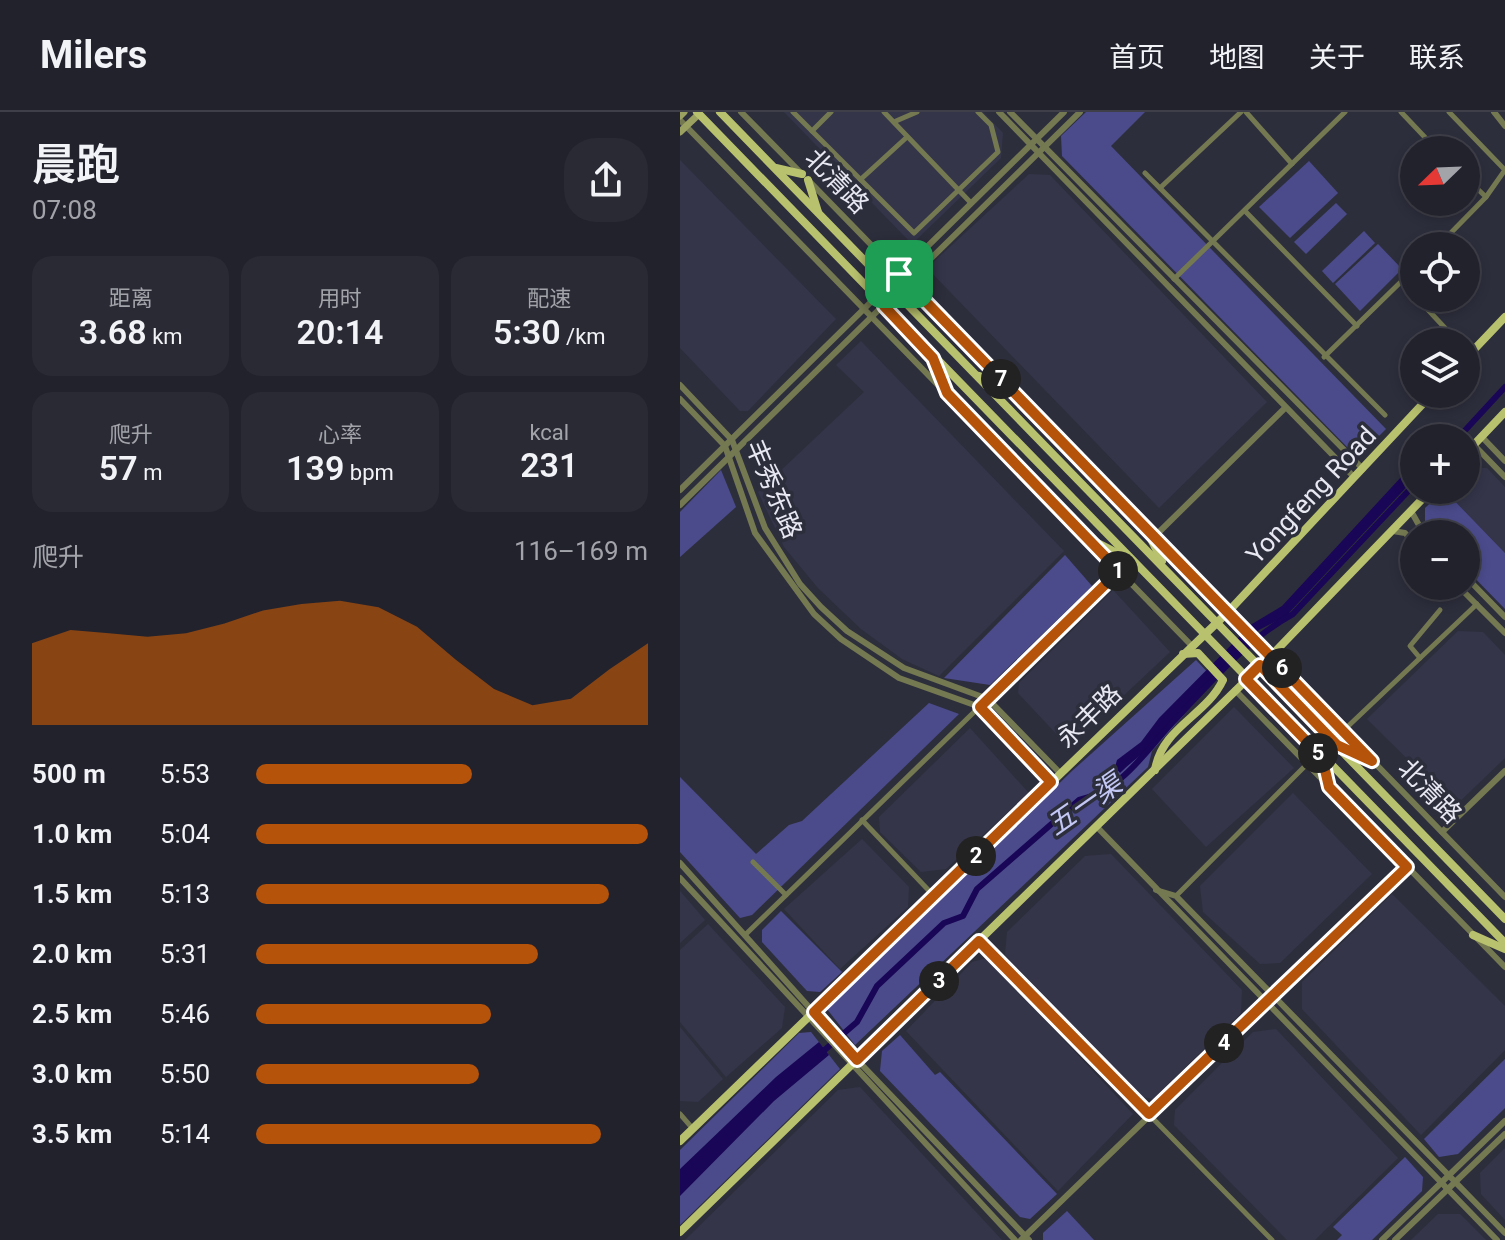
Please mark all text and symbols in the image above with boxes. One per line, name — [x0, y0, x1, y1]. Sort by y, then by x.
text: Milers — [40, 33, 147, 77]
text: 首页 — [1109, 41, 1165, 74]
text: 地图 — [1209, 41, 1265, 74]
text: 关于 — [1309, 41, 1365, 74]
text: 联系 — [1409, 41, 1465, 74]
north arrow — [1400, 136, 1480, 216]
map controls — [1400, 136, 1480, 600]
button: share — [564, 138, 648, 222]
text: 晨跑 — [32, 139, 120, 191]
street label: 北清路 — [799, 143, 875, 219]
text: 07:08 — [32, 195, 97, 225]
button: locate — [1400, 232, 1480, 312]
pin — [865, 240, 933, 308]
icon: arrive — [877, 252, 921, 296]
text: 距离 — [109, 286, 153, 311]
text: 用时 — [318, 286, 362, 311]
text: 配速 — [527, 286, 571, 311]
text: 3.68 — [79, 312, 147, 352]
text: 20:14 — [297, 312, 383, 352]
text: 5:30 — [493, 312, 561, 352]
text: km — [147, 324, 183, 349]
text: /km — [561, 324, 606, 349]
button: layers — [1400, 328, 1480, 408]
pin: 7 — [981, 359, 1021, 399]
text: 7 — [995, 366, 1007, 391]
text: kcal — [529, 420, 569, 445]
street label: Yongfeng Road — [1240, 420, 1382, 570]
text: 爬升 — [109, 422, 153, 447]
text: 心率 — [318, 422, 362, 447]
button: + — [1400, 424, 1480, 504]
street label: 丰秀东路 — [740, 435, 808, 543]
text: 231 — [520, 445, 578, 485]
text: 57 — [99, 448, 138, 488]
text: 139 — [286, 448, 344, 488]
text: m — [138, 460, 162, 485]
text: bpm — [344, 460, 394, 485]
button: − — [1400, 520, 1480, 600]
text: 116–169 m — [514, 536, 648, 566]
text: 爬升 — [32, 542, 84, 572]
pin: 1 — [1098, 551, 1138, 591]
text: 1 — [1112, 558, 1124, 583]
pin: 6 — [1262, 648, 1302, 688]
text: 6 — [1276, 655, 1288, 680]
street label: 永丰路 — [1051, 678, 1127, 754]
pin: 5 — [1298, 733, 1338, 773]
text: 5 — [1312, 740, 1324, 765]
street label: 北清路 — [1392, 753, 1468, 829]
text: 500 m — [32, 759, 106, 789]
text: 5:53 — [160, 759, 210, 789]
water label: 五一渠 — [1040, 765, 1131, 842]
text: 1.0 km — [32, 819, 112, 849]
text: 5:04 — [160, 819, 210, 849]
pin: 2 — [956, 836, 996, 876]
text: 2 — [970, 843, 982, 868]
text: 1.5 km — [32, 879, 112, 909]
text: 5:13 — [160, 879, 210, 909]
text: 2.0 km — [32, 939, 112, 969]
text: 5:31 — [160, 939, 210, 969]
pin: 3 — [919, 961, 959, 1001]
text: 3 — [933, 968, 945, 993]
text: 2.5 km — [32, 999, 112, 1029]
text: 5:46 — [160, 999, 210, 1029]
pin: 4 — [1204, 1023, 1244, 1063]
text: 4 — [1218, 1030, 1230, 1055]
text: 3.0 km — [32, 1059, 112, 1089]
text: 5:50 — [160, 1059, 210, 1089]
text: 3.5 km — [32, 1119, 112, 1149]
text: 5:14 — [160, 1119, 210, 1149]

